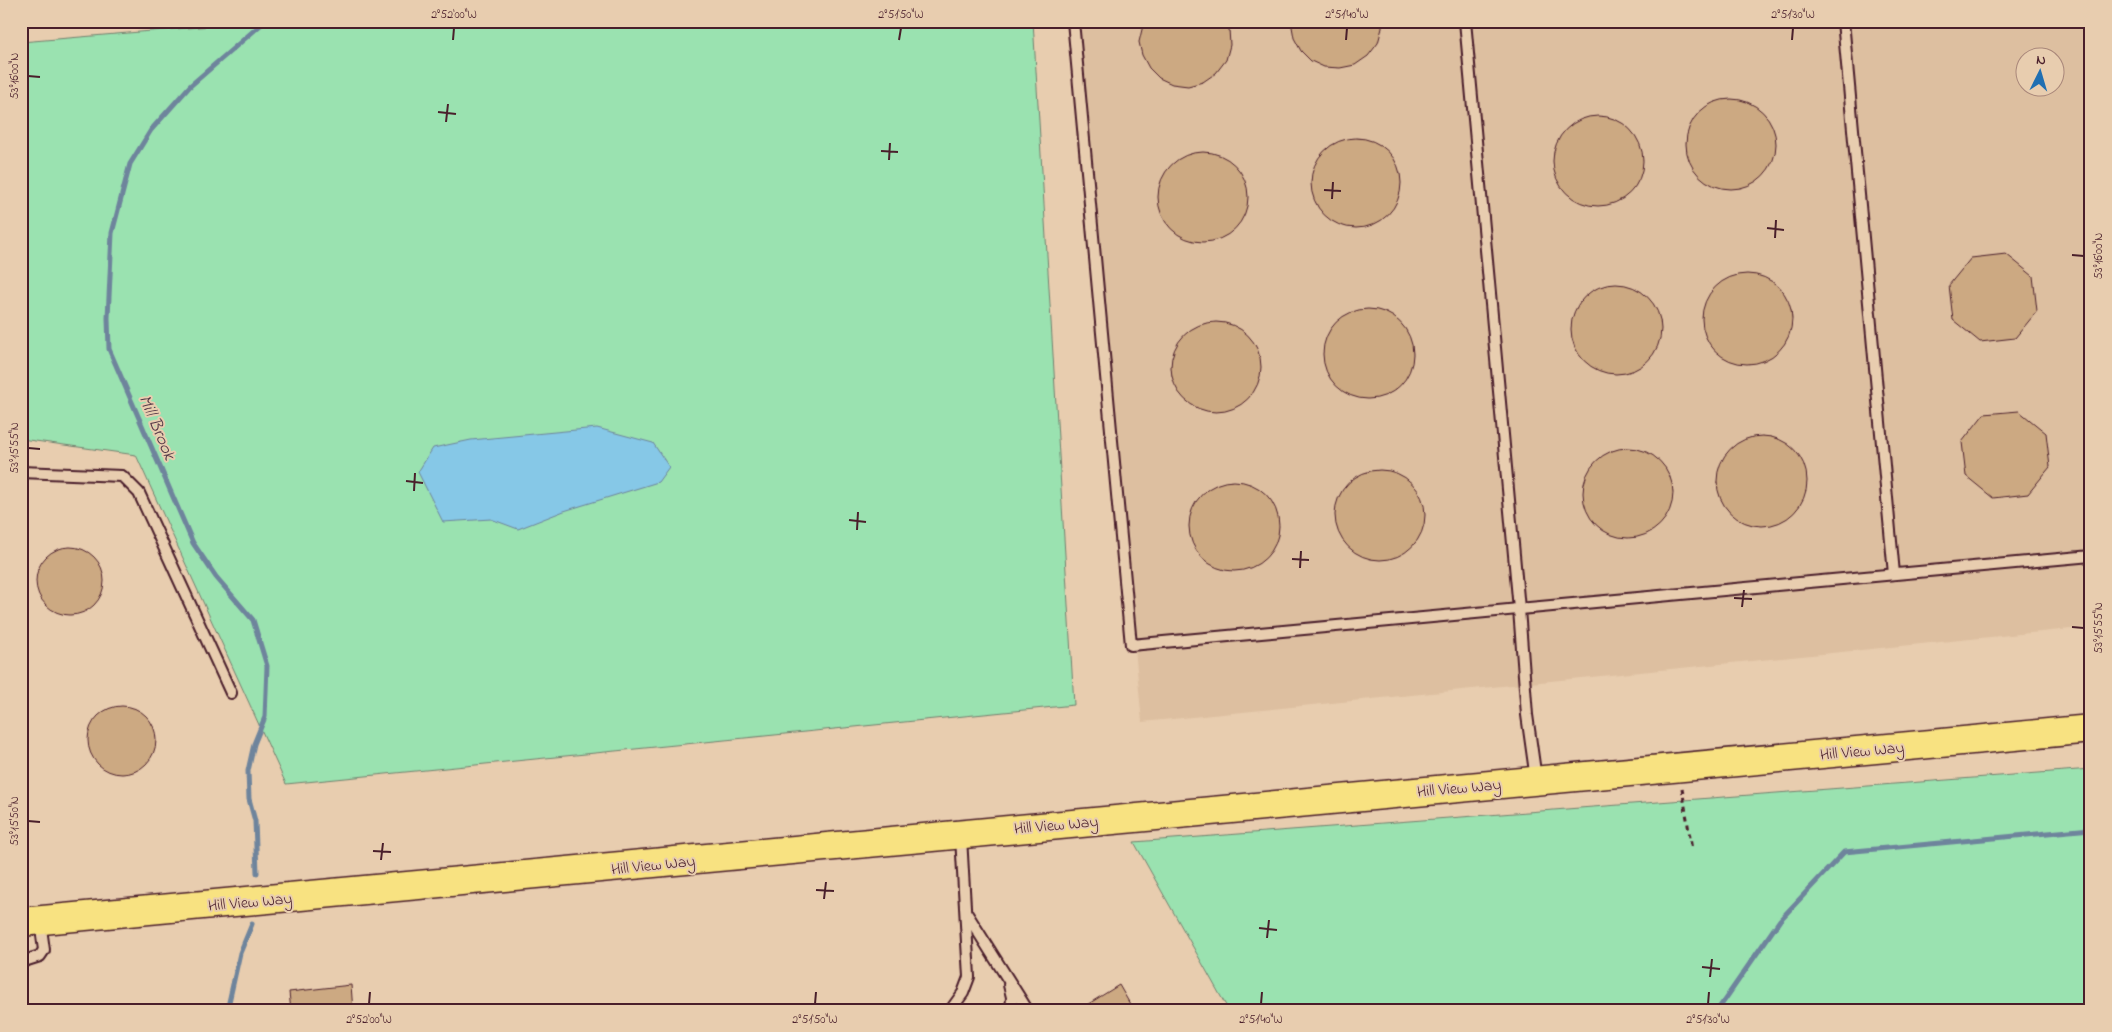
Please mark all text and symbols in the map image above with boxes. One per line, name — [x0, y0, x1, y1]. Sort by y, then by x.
text: 2°52'00"W — [431, 6, 477, 24]
text: 2°51'50"W — [878, 6, 924, 24]
text: 2°51'40"W — [1325, 6, 1369, 24]
text: 2°51'30"W — [1771, 6, 1815, 24]
north arrow — [2014, 48, 2064, 98]
text: N — [2035, 50, 2047, 71]
text: 53°16'00"N — [6, 53, 24, 99]
text: 53°16'00"N — [2090, 233, 2108, 279]
water label: Mill Brook — [131, 391, 182, 465]
text: 53°15'55"N — [6, 422, 24, 474]
text: 53°15'55"N — [2090, 602, 2108, 654]
street label: Hill View Way — [1819, 736, 1905, 768]
street label: Hill View Way — [1416, 773, 1502, 805]
text: 53°15'50"N — [6, 796, 24, 846]
street label: Hill View Way — [1013, 810, 1099, 842]
street label: Hill View Way — [610, 850, 697, 882]
street label: Hill View Way — [207, 887, 293, 919]
text: 2°52'00"W — [346, 1011, 392, 1029]
text: 2°51'50"W — [792, 1011, 838, 1029]
text: 2°51'40"W — [1239, 1011, 1283, 1029]
text: 2°51'30"W — [1686, 1011, 1730, 1029]

